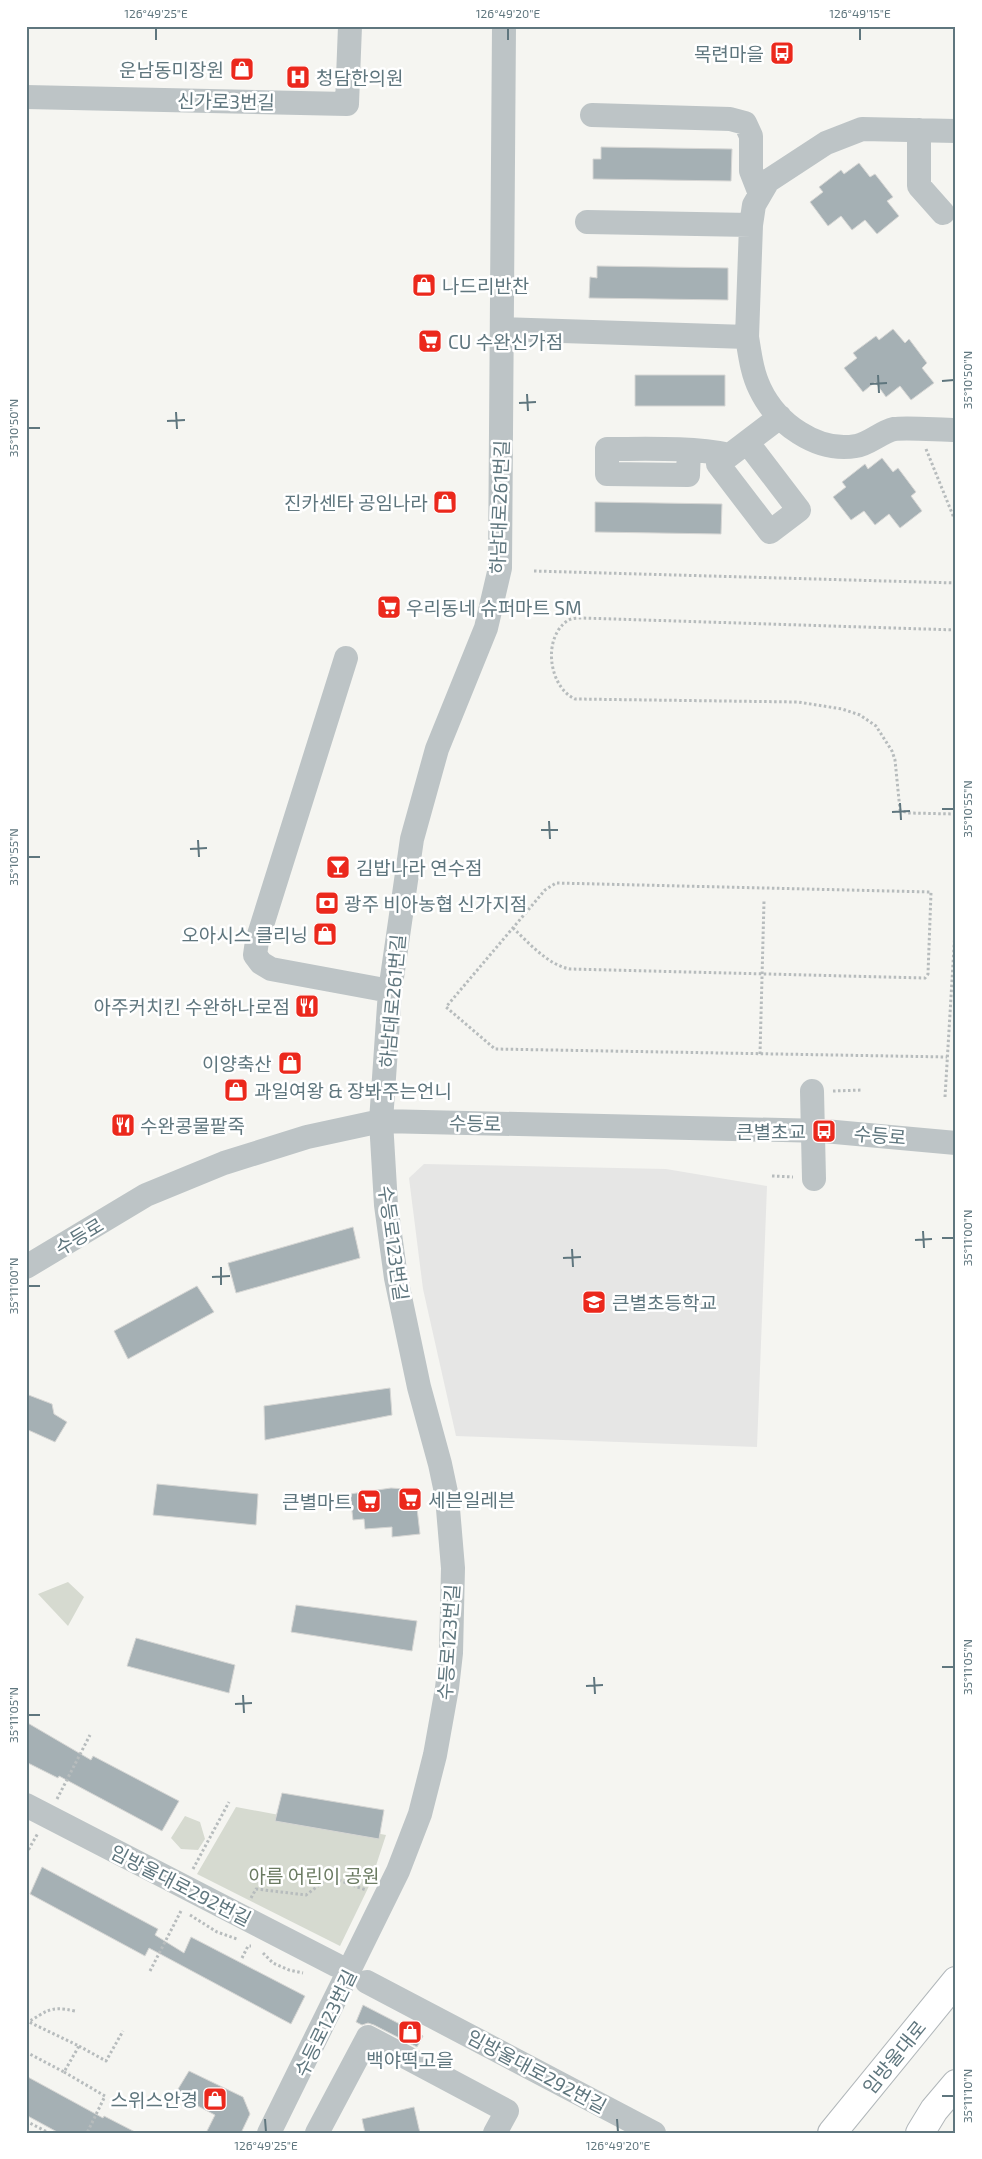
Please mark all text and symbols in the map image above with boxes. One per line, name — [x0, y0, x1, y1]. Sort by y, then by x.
text: 126°49'25"E — [124, 6, 188, 20]
text: 126°49'20"E — [476, 6, 540, 20]
text: 126°49'15"E — [829, 6, 891, 20]
bus stop icon: 목련마을 — [769, 40, 795, 66]
place label: 목련마을 — [694, 42, 764, 65]
shop icon: 운남동미장원 — [229, 56, 255, 82]
place label: 운남동미장원 — [119, 58, 224, 81]
hospital icon: 청담한의원 — [285, 64, 311, 90]
place label: 청담한의원 — [316, 66, 403, 89]
street label: 신가로3번길 — [177, 89, 275, 113]
shop icon: 나드리반찬 — [411, 272, 437, 298]
place label: 나드리반찬 — [442, 274, 529, 297]
supermarket icon: CU 수완신가점 — [417, 328, 443, 354]
place label: CU 수완신가점 — [448, 330, 563, 353]
text: 35°10'50"N — [960, 351, 974, 409]
text: 35°10'50"N — [6, 399, 20, 457]
street label: 하남대로261번길 — [485, 440, 513, 574]
shop icon: 진카센타 공임나라 — [432, 489, 458, 515]
place label: 진카센타 공임나라 — [284, 491, 428, 514]
supermarket icon: 우리동네 슈퍼마트 SM — [376, 594, 402, 620]
place label: 우리동네 슈퍼마트 SM — [406, 596, 582, 619]
text: 35°10'55"N — [960, 780, 974, 838]
text: 35°10'55"N — [6, 828, 20, 886]
bar icon: 김밥나라 연수점 — [325, 854, 351, 880]
place label: 김밥나라 연수점 — [356, 856, 483, 879]
bank icon: 광주 비아농협 신가지점 — [314, 890, 340, 916]
place label: 광주 비아농협 신가지점 — [344, 892, 527, 915]
shop icon: 오아시스 클리닝 — [312, 921, 338, 947]
place label: 오아시스 클리닝 — [181, 923, 308, 946]
street label: 하남대로261번길 — [375, 933, 409, 1069]
restaurant icon: 아주커치킨 수완하나로점 — [294, 993, 320, 1019]
place label: 아주커치킨 수완하나로점 — [93, 995, 290, 1018]
shop icon: 이양축산 — [277, 1050, 303, 1076]
place label: 이양축산 — [202, 1052, 272, 1075]
shop icon: 과일여왕 & 장봐주는언니 — [223, 1077, 249, 1103]
place label: 과일여왕 & 장봐주는언니 — [254, 1079, 452, 1102]
street label: 수등로 — [449, 1111, 501, 1135]
restaurant icon: 수완콩물팥죽 — [110, 1112, 136, 1138]
place label: 수완콩물팥죽 — [140, 1114, 245, 1137]
bus stop icon: 큰별초교 — [811, 1118, 837, 1144]
place label: 큰별초교 — [736, 1120, 806, 1143]
street label: 수등로 — [853, 1121, 907, 1149]
street label: 수등로123번길 — [375, 1184, 413, 1302]
text: 35°11'00"N — [960, 1210, 974, 1266]
street label: 수등로 — [51, 1213, 107, 1259]
text: 35°11'00"N — [6, 1258, 20, 1314]
school or university icon: 큰별초등학교 — [581, 1289, 607, 1315]
place label: 큰별초등학교 — [612, 1291, 717, 1314]
supermarket icon: 세븐일레븐 — [397, 1486, 423, 1512]
supermarket icon: 큰별마트 — [356, 1488, 382, 1514]
place label: 세븐일레븐 — [428, 1488, 515, 1511]
place label: 큰별마트 — [282, 1490, 352, 1513]
street label: 수등로123번길 — [432, 1583, 464, 1701]
text: 35°11'05"N — [960, 1639, 974, 1695]
text: 35°11'05"N — [6, 1687, 20, 1743]
street label: 임방울대로292번길 — [107, 1840, 255, 1930]
park label: 아름 어린이 공원 — [249, 1864, 379, 1887]
street label: 수등로123번길 — [289, 1966, 361, 2080]
street label: 임방울대로 — [858, 2016, 930, 2098]
shop icon: 백야떡고을 — [397, 2019, 423, 2045]
street label: 임방울대로292번길 — [463, 2025, 611, 2117]
place label: 백야떡고을 — [366, 2048, 454, 2071]
text: 35°11'10"N — [960, 2069, 974, 2123]
shop icon: 스위스안경 — [202, 2086, 228, 2112]
place label: 스위스안경 — [111, 2088, 198, 2111]
text: 126°49'25"E — [234, 2138, 298, 2152]
text: 126°49'20"E — [586, 2138, 650, 2152]

